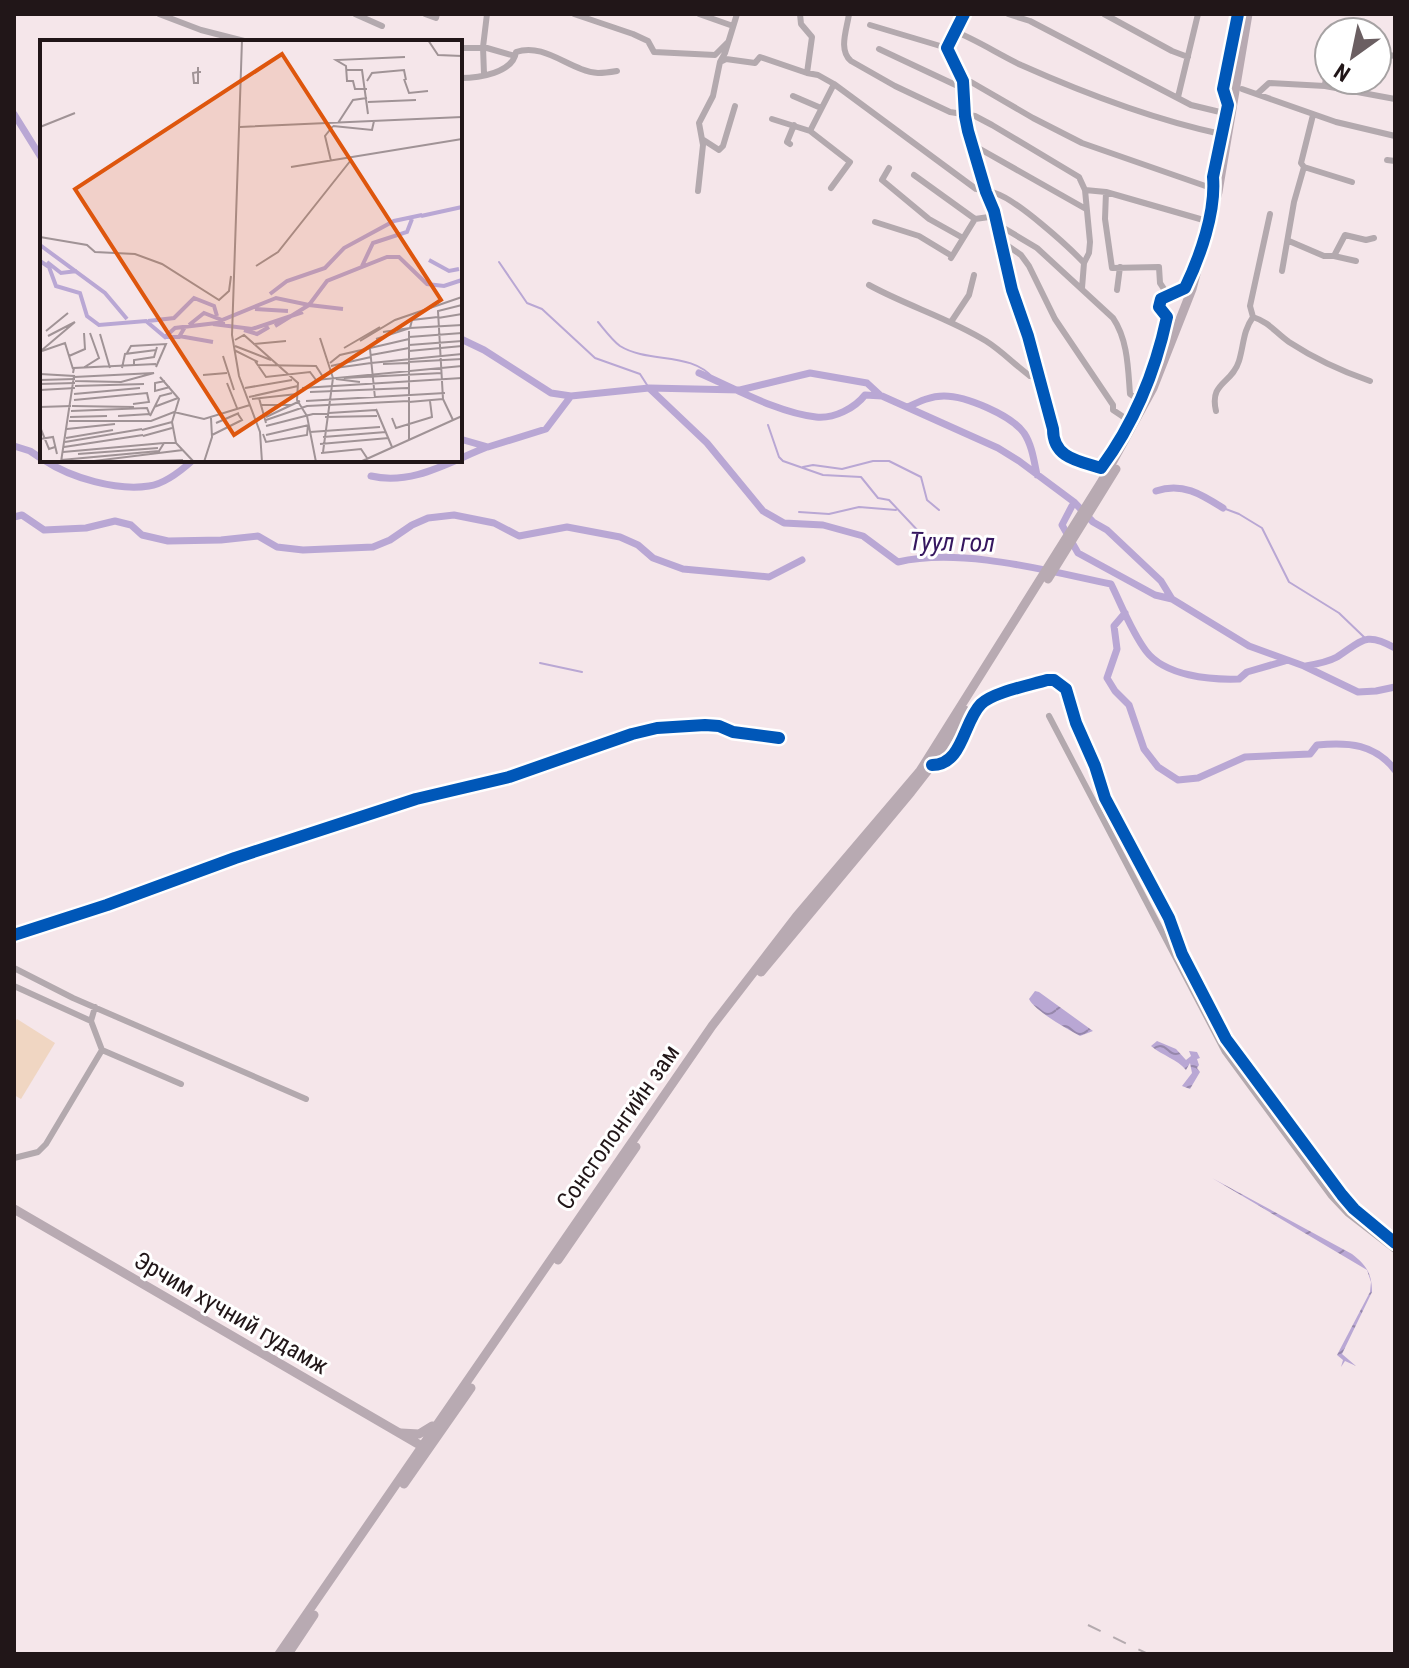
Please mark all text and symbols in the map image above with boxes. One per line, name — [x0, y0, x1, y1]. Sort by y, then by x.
north arrow — [1313, 16, 1393, 96]
inset map — [40, 40, 462, 462]
text: N — [1330, 58, 1355, 87]
water label: Туул гол — [909, 526, 995, 558]
street label: Сонсголонгийн зам — [551, 1039, 685, 1215]
street label: Эрчим хүчний гудамж — [129, 1246, 333, 1380]

